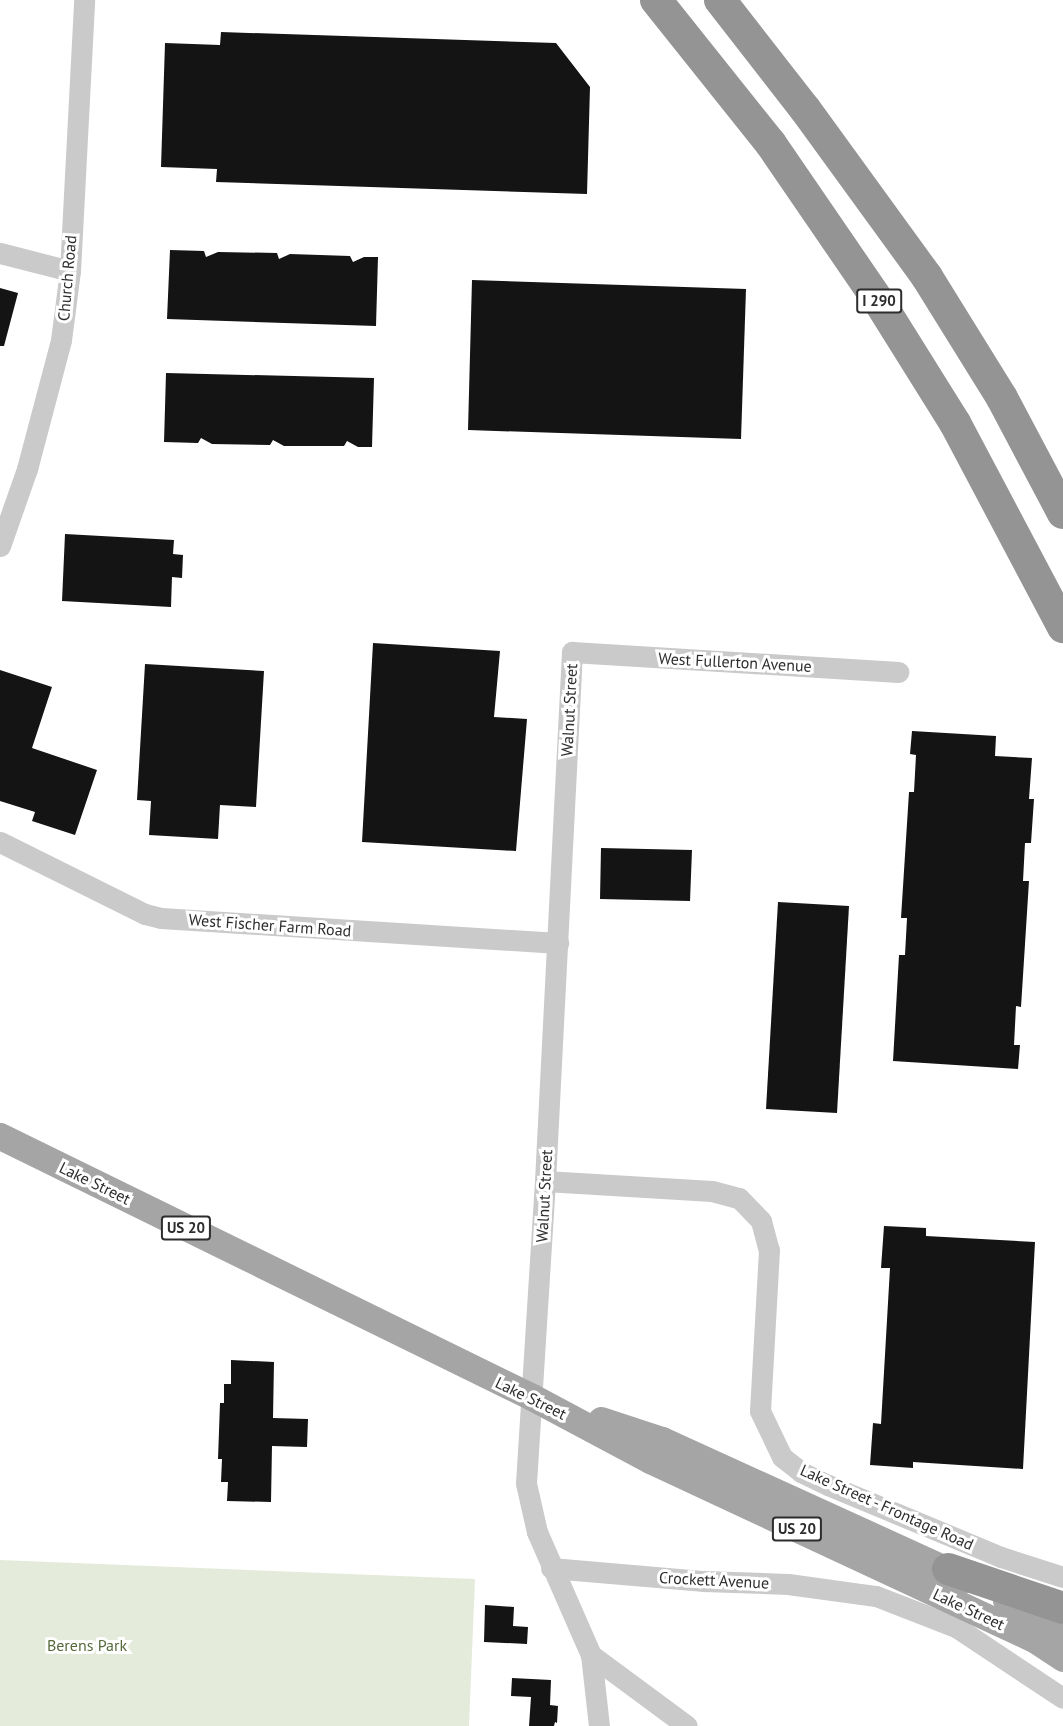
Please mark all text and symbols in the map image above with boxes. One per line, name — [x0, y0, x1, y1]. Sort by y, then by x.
street label: Church Road — [54, 234, 80, 322]
road number: I 290 — [855, 289, 903, 313]
street label: West Fullerton Avenue — [657, 648, 813, 676]
street label: Walnut Street — [557, 663, 581, 757]
street label: West Fischer Farm Road — [188, 910, 352, 940]
street label: Walnut Street — [532, 1149, 556, 1243]
street label: Lake Street — [56, 1158, 134, 1208]
road number: US 20 — [160, 1216, 212, 1240]
street label: Lake Street — [492, 1373, 570, 1423]
street label: Lake Street - Frontage Road — [796, 1460, 978, 1554]
road number: US 20 — [772, 1517, 822, 1541]
street label: Crockett Avenue — [658, 1568, 770, 1592]
street label: Lake Street — [930, 1584, 1008, 1634]
park label: Berens Park — [47, 1635, 127, 1655]

